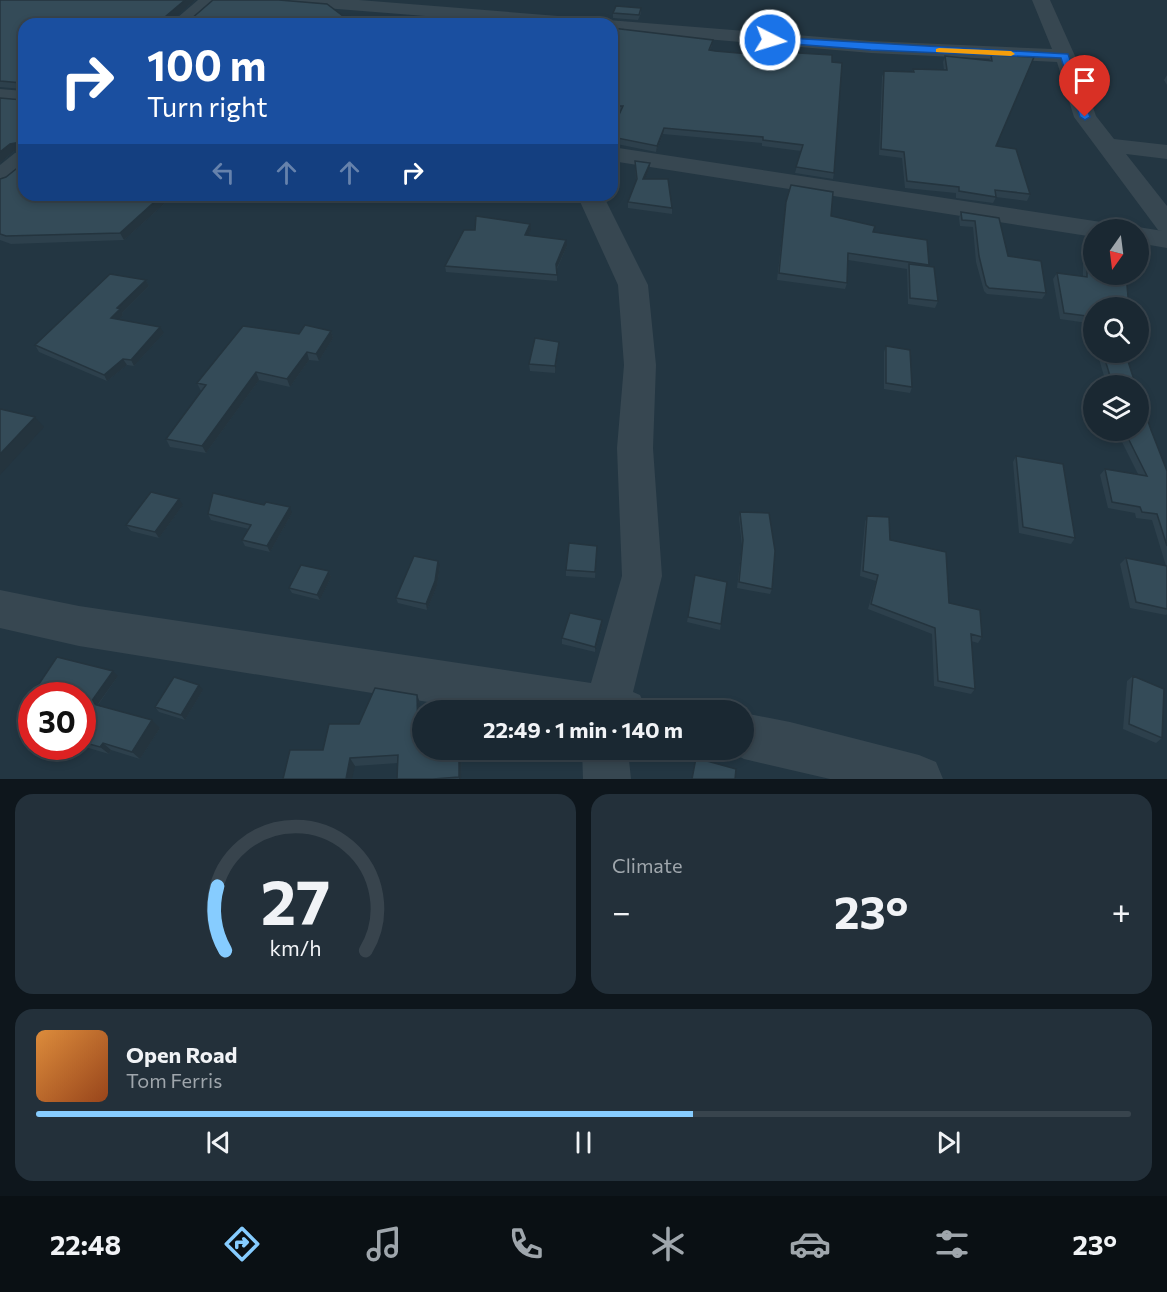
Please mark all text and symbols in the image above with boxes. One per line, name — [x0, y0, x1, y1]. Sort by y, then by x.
position arrow — [738, 8, 802, 72]
text: 100 m — [147, 38, 267, 90]
icon: right — [48, 42, 126, 120]
pin — [1059, 55, 1110, 117]
icon: arrive — [1068, 64, 1101, 97]
text: Turn right — [147, 90, 267, 123]
icon: left — [207, 156, 240, 189]
icon: ahead — [270, 156, 303, 189]
icon: ahead — [333, 156, 366, 189]
icon: right — [396, 156, 429, 189]
north arrow — [1083, 219, 1149, 285]
map controls — [1083, 219, 1149, 441]
button: search — [1083, 297, 1149, 363]
button: layers — [1083, 375, 1149, 441]
speed limit sign: 30 — [18, 682, 96, 760]
text: 22:49 · 1 min · 140 m — [483, 716, 683, 743]
text: Climate — [612, 853, 682, 877]
text: 27 — [261, 862, 330, 938]
text: 23° — [834, 883, 908, 938]
text: − — [612, 890, 631, 931]
text: + — [1112, 890, 1131, 931]
text: km/h — [269, 934, 322, 960]
text: Open Road — [126, 1041, 237, 1068]
text: Tom Ferris — [126, 1068, 222, 1092]
icon: previous — [202, 1126, 235, 1159]
icon: pause — [567, 1126, 600, 1159]
icon: next — [932, 1126, 965, 1159]
icon: directions — [221, 1223, 263, 1265]
icon: music — [363, 1223, 405, 1265]
icon: phone — [505, 1223, 547, 1265]
icon: climate — [647, 1223, 689, 1265]
icon: car — [789, 1223, 831, 1265]
icon: filters — [931, 1223, 973, 1265]
text: 22:48 — [50, 1228, 121, 1261]
text: 23° — [1072, 1228, 1117, 1261]

